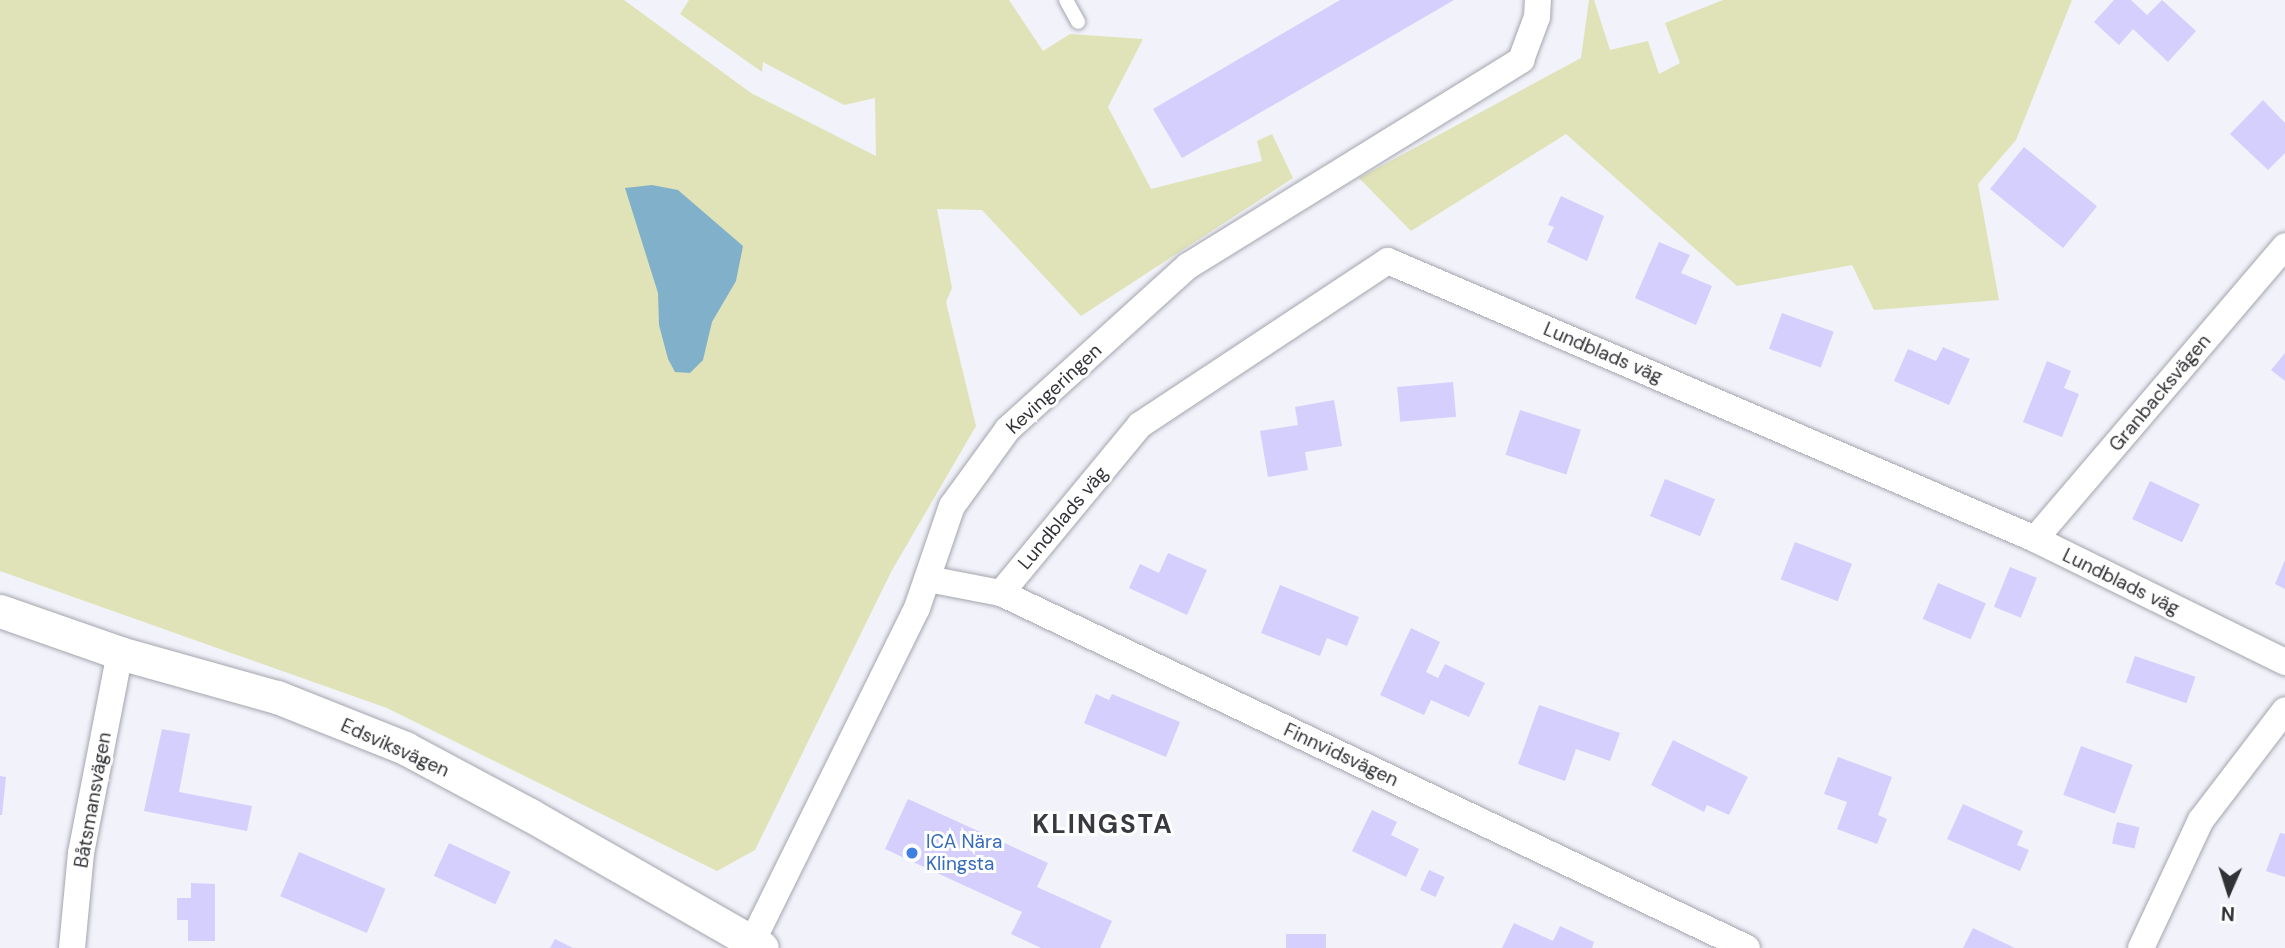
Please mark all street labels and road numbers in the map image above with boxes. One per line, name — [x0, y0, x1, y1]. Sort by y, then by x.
street label: Lundblads väg — [1540, 318, 1666, 388]
street label: Granbacksvägen — [2104, 330, 2216, 456]
street label: Kevingeringen — [1002, 339, 1106, 439]
street label: Lundblads väg — [1013, 462, 1113, 574]
street label: Lundblads väg — [2059, 544, 2183, 620]
street label: Edsviksvägen — [337, 714, 453, 782]
street label: Finnvidsvägen — [1280, 719, 1402, 791]
street label: Båtsmansvägen — [70, 730, 116, 870]

